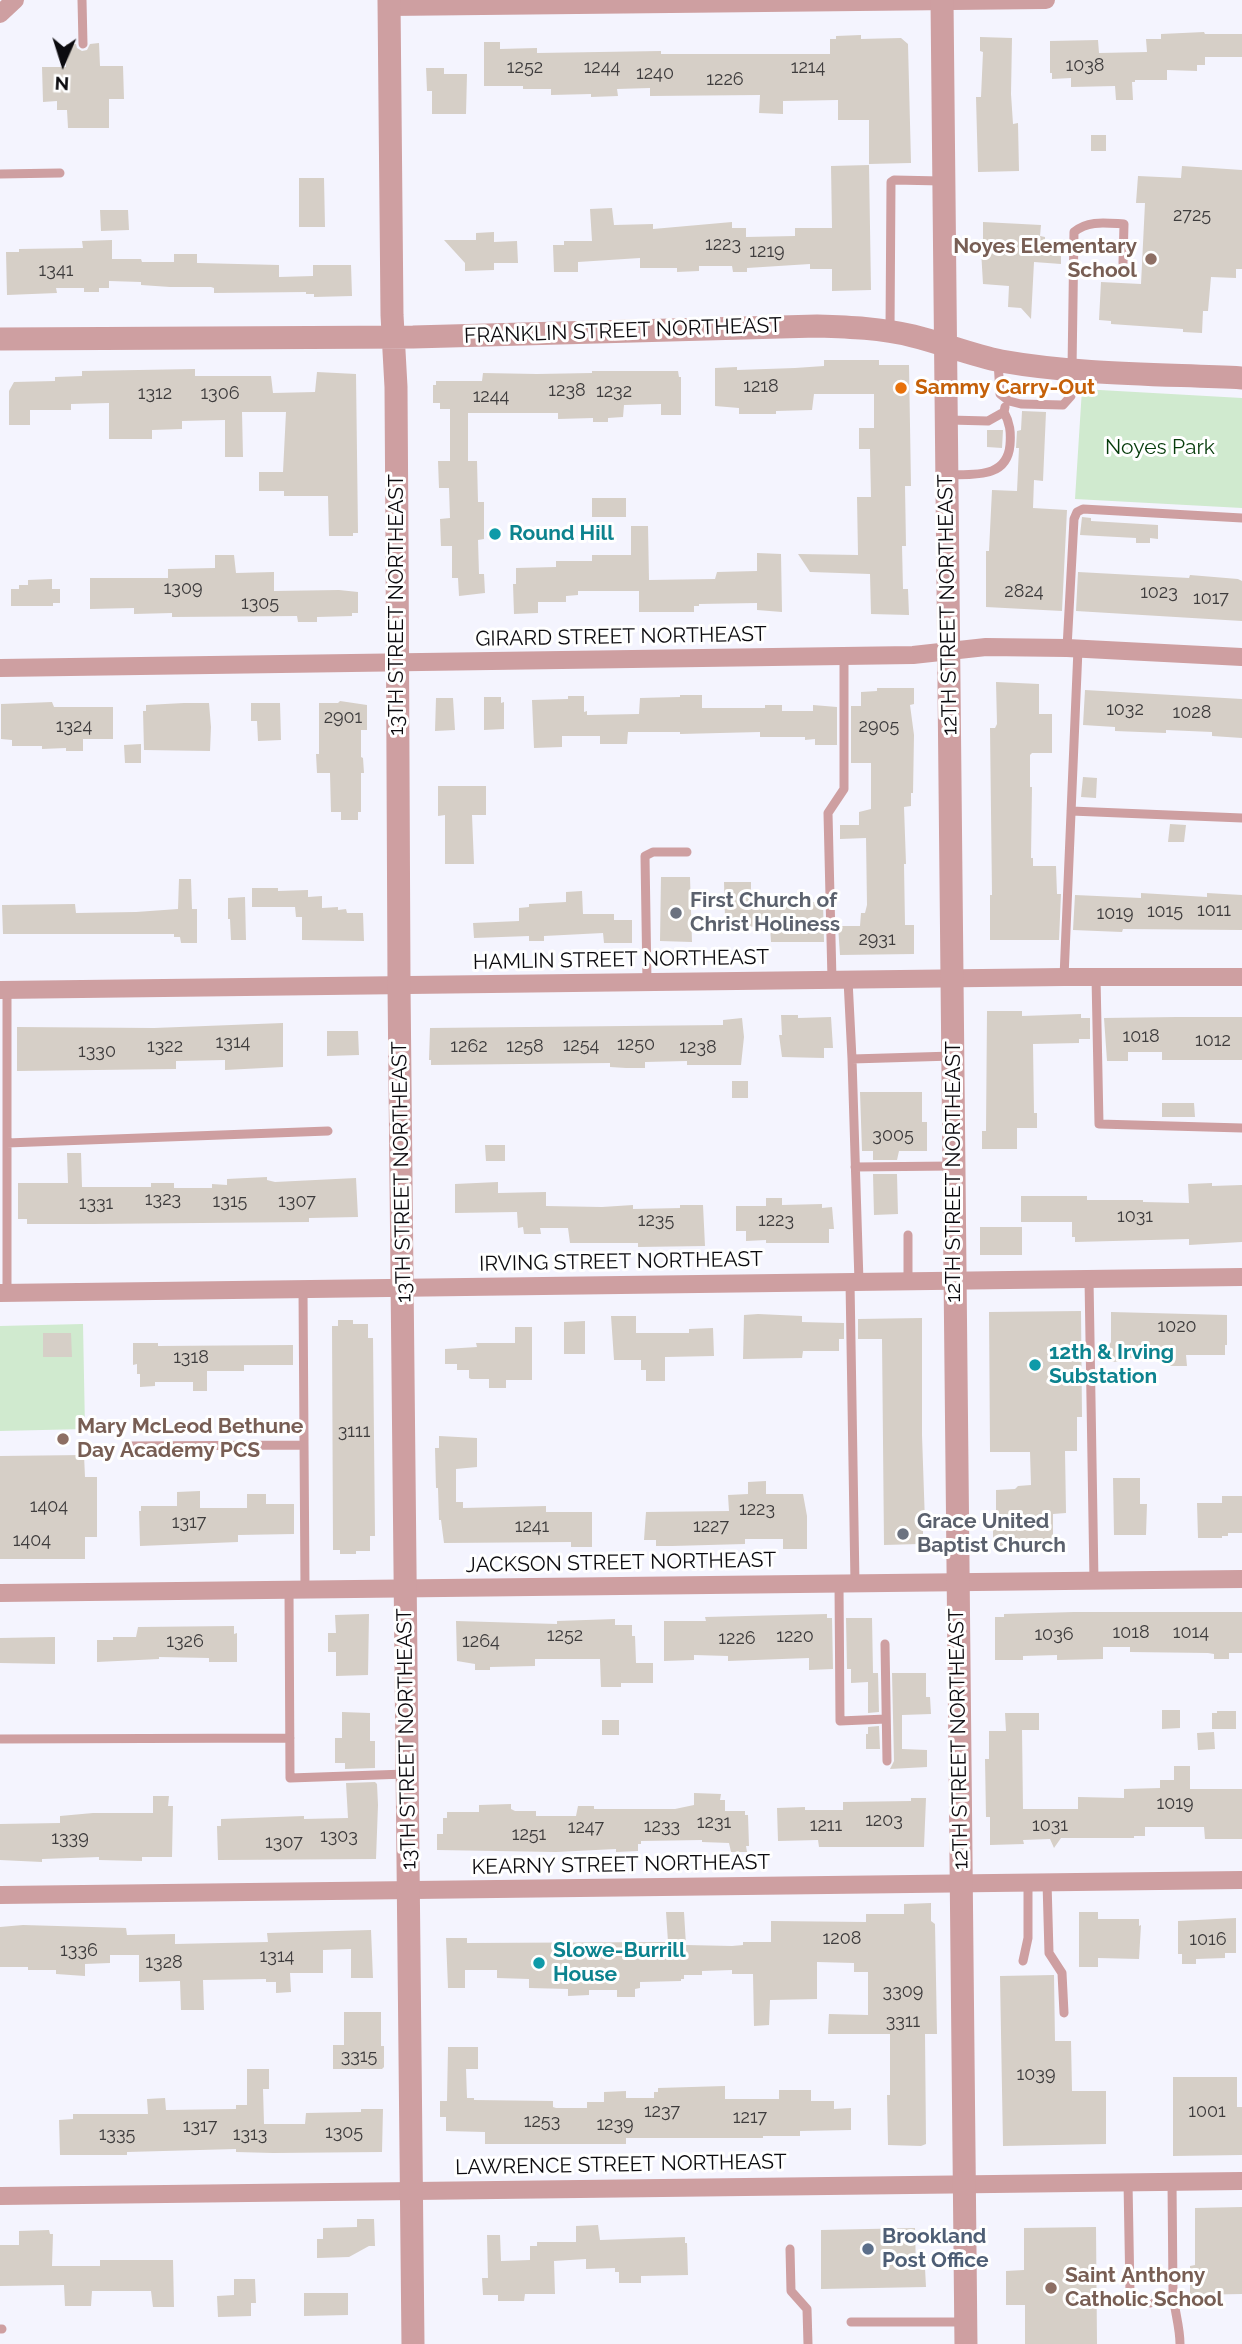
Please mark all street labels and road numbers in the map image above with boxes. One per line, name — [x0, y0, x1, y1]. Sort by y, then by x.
street label: FRANKLIN STREET NORTHEAST — [464, 313, 782, 349]
street label: 13TH STREET NORTHEAST — [384, 474, 410, 736]
street label: 12TH STREET NORTHEAST — [933, 474, 963, 736]
street label: GIRARD STREET NORTHEAST — [475, 622, 767, 652]
street label: HAMLIN STREET NORTHEAST — [473, 945, 769, 975]
street label: 13TH STREET NORTHEAST — [387, 1041, 417, 1303]
street label: 12TH STREET NORTHEAST — [941, 1041, 967, 1303]
street label: IRVING STREET NORTHEAST — [479, 1247, 763, 1277]
street label: JACKSON STREET NORTHEAST — [466, 1548, 776, 1578]
street label: 13TH STREET NORTHEAST — [392, 1608, 422, 1870]
street label: 12TH STREET NORTHEAST — [944, 1608, 974, 1870]
street label: KEARNY STREET NORTHEAST — [472, 1850, 770, 1880]
street label: LAWRENCE STREET NORTHEAST — [455, 2150, 787, 2180]

